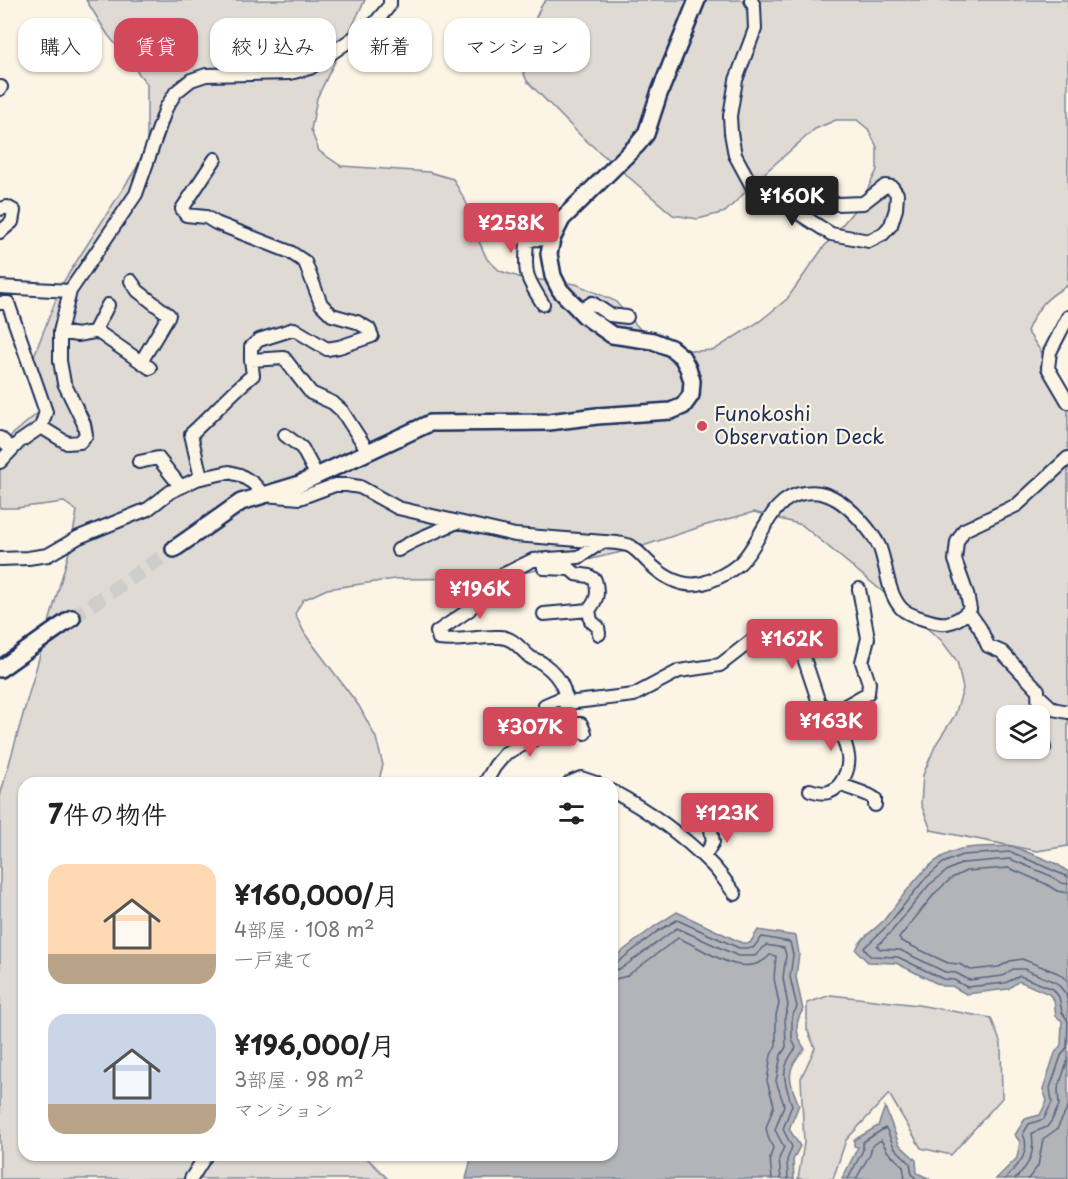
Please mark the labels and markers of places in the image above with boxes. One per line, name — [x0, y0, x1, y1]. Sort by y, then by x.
pin: ¥160K — [750, 176, 834, 227]
pin: ¥258K — [469, 203, 553, 254]
place label: Funokoshi Observation Deck — [714, 398, 884, 451]
marker: Funokoshi Observation Deck — [695, 419, 709, 433]
pin: ¥196K — [438, 569, 522, 620]
pin: ¥162K — [750, 619, 834, 670]
pin: ¥163K — [789, 701, 873, 752]
pin: ¥307K — [488, 707, 572, 758]
pin: ¥123K — [685, 793, 769, 844]

